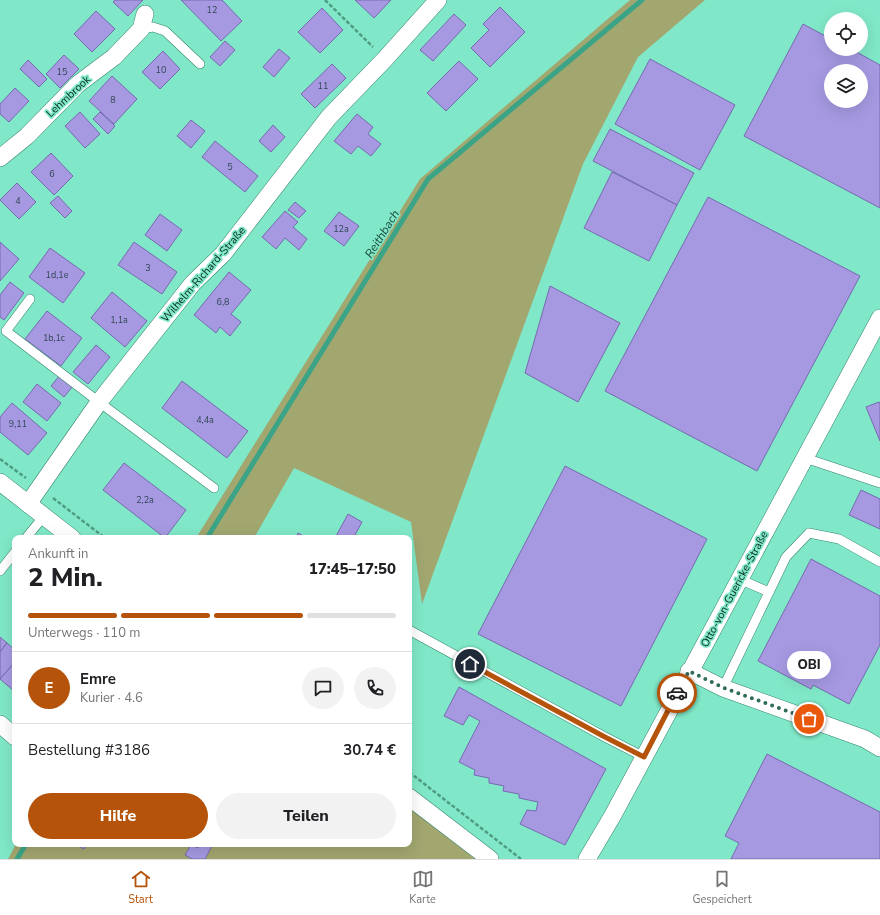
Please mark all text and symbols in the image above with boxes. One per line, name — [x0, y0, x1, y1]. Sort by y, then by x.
house number: 12 — [207, 4, 217, 16]
map controls — [824, 12, 868, 108]
button: locate — [824, 12, 868, 56]
house number: 10 — [156, 64, 166, 76]
button: layers — [824, 64, 868, 108]
house number: 15 — [57, 66, 67, 78]
street label: Lehmbrook — [43, 72, 94, 121]
house number: 11 — [318, 80, 328, 92]
house number: 8 — [110, 94, 116, 106]
house number: 5 — [227, 161, 233, 173]
house number: 6 — [49, 168, 55, 180]
house number: 4 — [15, 195, 21, 207]
water label: Reithbach — [361, 207, 403, 261]
street label: Wilhelm-Richard-Straße — [158, 223, 249, 325]
house number: 12a — [333, 223, 349, 235]
house number: 3 — [145, 262, 151, 274]
house number: 1d,1e — [46, 269, 69, 281]
house number: 6,8 — [217, 296, 229, 308]
house number: 1,1a — [110, 314, 128, 326]
house number: 1b,1c — [43, 332, 65, 344]
house number: 4,4a — [196, 414, 214, 426]
house number: 9,11 — [9, 418, 27, 430]
house number: 2,2a — [136, 494, 154, 506]
street label: Otto-von-Guericke-Straße — [697, 528, 772, 650]
text: Ankunft in — [28, 545, 88, 563]
text: 17:45–17:50 — [309, 559, 396, 579]
text: 2 Min. — [28, 560, 103, 595]
text: Unterwegs · 110 m — [28, 624, 140, 642]
pin — [453, 647, 487, 681]
callout: OBI — [787, 651, 831, 679]
icon: home — [459, 653, 481, 675]
text: OBI — [797, 656, 821, 674]
button: chat — [302, 667, 344, 709]
button: phone — [354, 667, 396, 709]
text: Emre — [80, 669, 116, 689]
courier — [657, 673, 697, 713]
text: E — [45, 678, 53, 698]
icon: car — [666, 682, 688, 704]
text: Kurier · 4.6 — [80, 689, 143, 707]
pin — [792, 702, 826, 736]
icon: bag — [798, 708, 820, 730]
text: Bestellung #3186 — [28, 740, 150, 760]
text: 30.74 € — [343, 740, 396, 760]
button: Hilfe — [28, 793, 208, 839]
button: Teilen — [216, 793, 396, 839]
tab: Start — [128, 868, 153, 907]
tab: Karte — [409, 868, 436, 907]
tab: Gespeichert — [692, 868, 752, 907]

